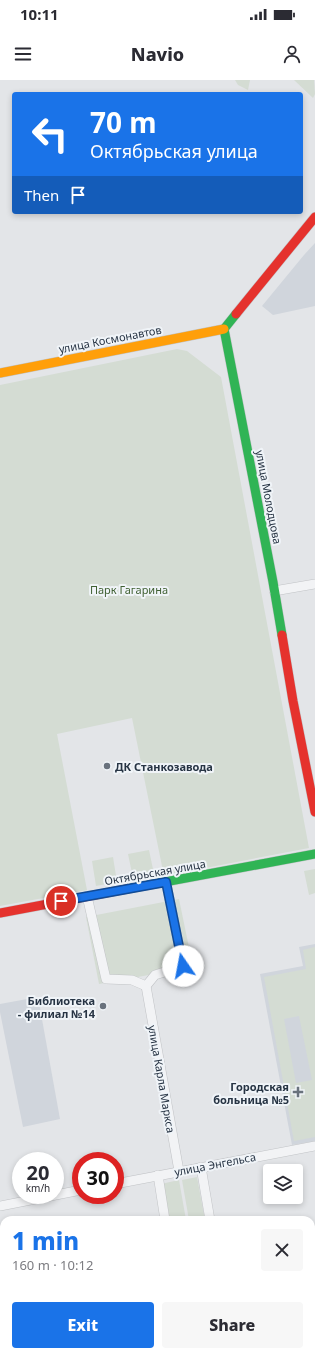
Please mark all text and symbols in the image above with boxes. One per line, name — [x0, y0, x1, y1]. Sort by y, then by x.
text: 10:11 — [20, 4, 59, 24]
text: Navio — [131, 42, 184, 66]
icon: menu — [12, 43, 34, 65]
icon: person — [281, 43, 303, 65]
text: 70 m — [90, 103, 157, 141]
icon: left — [24, 108, 76, 160]
text: Октябрьская улица — [90, 139, 258, 163]
icon: arrive — [67, 184, 89, 206]
text: Then — [24, 185, 59, 205]
street label: улица Космонавтов — [57, 322, 163, 356]
street label: улица Молодцова — [253, 449, 285, 545]
park label: Парк Гагарина — [90, 582, 168, 597]
place label: ДК Станкозавода — [115, 759, 213, 774]
marker: ДК Станкозавода — [102, 761, 112, 771]
street label: Октябрьская улица — [103, 856, 207, 888]
pin — [44, 884, 78, 918]
icon: arrive — [50, 890, 72, 912]
position arrow — [162, 945, 204, 987]
place label: Библиотека - филиал №14 — [18, 993, 96, 1021]
marker: Библиотека - филиал №14 — [98, 1001, 108, 1011]
street label: улица Карла Маркса — [145, 1024, 179, 1134]
place label: Городская больница №5 — [213, 1079, 289, 1107]
marker: Городская больница №5 — [292, 1086, 304, 1098]
street label: улица Энгельса — [173, 1149, 257, 1179]
speed limit sign: 30 — [72, 1152, 124, 1204]
text: 20 — [27, 1159, 49, 1186]
map controls — [263, 1164, 303, 1204]
button: layers — [263, 1164, 303, 1204]
text: km/h — [26, 1181, 50, 1195]
text: 1 min — [12, 1224, 79, 1257]
button: close — [261, 1229, 303, 1271]
text: 160 m · 10:12 — [12, 1256, 93, 1274]
button: Exit — [12, 1302, 154, 1348]
button: Share — [162, 1302, 303, 1348]

